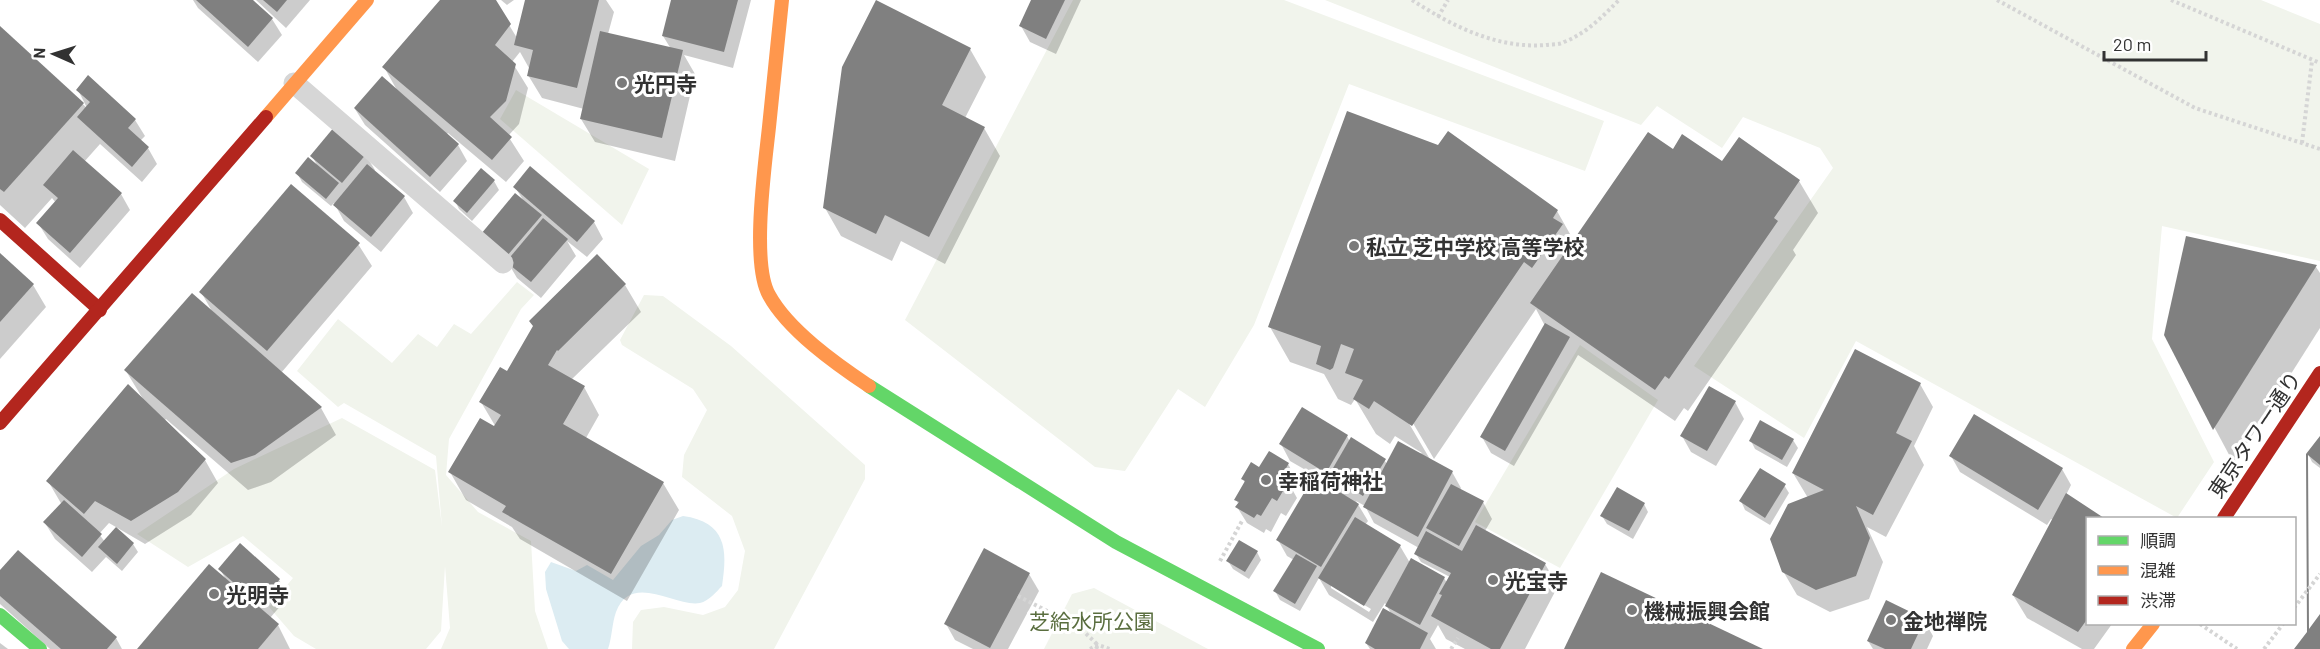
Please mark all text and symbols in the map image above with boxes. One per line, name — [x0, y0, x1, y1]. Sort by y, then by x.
north arrow — [24, 24, 84, 84]
scale bar — [2104, 24, 2206, 62]
text: 20 m — [2113, 33, 2151, 55]
text: N — [29, 47, 48, 59]
place label: 光円寺 — [634, 71, 697, 96]
marker: 光円寺 — [615, 76, 629, 90]
place label: 私立 芝中学校 高等学校 — [1366, 234, 1584, 259]
marker: 私立 芝中学校 高等学校 — [1347, 239, 1361, 253]
street label: 東京タワー通り — [2203, 366, 2305, 502]
place label: 幸稲荷神社 — [1278, 468, 1383, 493]
marker: 幸稲荷神社 — [1259, 473, 1273, 487]
legend — [2086, 517, 2296, 625]
text: 順調 — [2140, 529, 2176, 551]
text: 混雑 — [2140, 559, 2176, 581]
place label: 光宝寺 — [1505, 568, 1568, 593]
marker: 光宝寺 — [1486, 573, 1500, 587]
place label: 光明寺 — [226, 582, 289, 607]
marker: 光明寺 — [207, 587, 221, 601]
text: 渋滞 — [2140, 589, 2176, 611]
place label: 機械振興会館 — [1644, 598, 1770, 623]
marker: 機械振興会館 — [1625, 603, 1639, 617]
park label: 芝給水所公園 — [1029, 608, 1155, 633]
place label: 金地禅院 — [1903, 608, 1987, 633]
marker: 金地禅院 — [1884, 613, 1898, 627]

